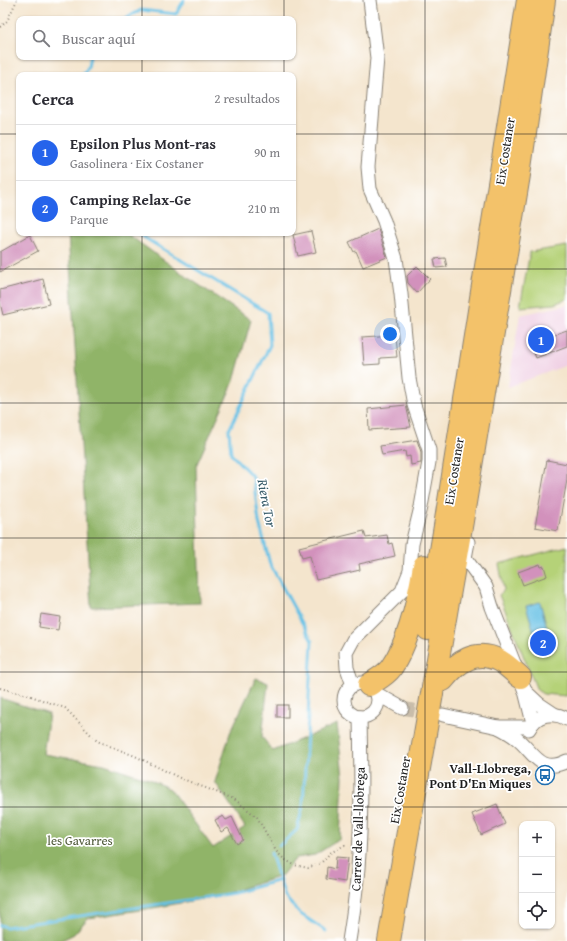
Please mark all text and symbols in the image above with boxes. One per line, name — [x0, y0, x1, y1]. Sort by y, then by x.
search box — [16, 16, 296, 60]
icon: search — [30, 27, 52, 49]
text: Buscar aquí — [62, 28, 135, 49]
text: Cerca — [32, 86, 74, 111]
text: 2 resultados — [214, 89, 280, 108]
street label: Eix Costaner — [490, 115, 520, 186]
text: Epsilon Plus Mont-ras — [70, 133, 216, 154]
text: 1 — [42, 143, 48, 162]
text: 90 m — [254, 143, 280, 162]
text: Gasolinera · Eix Costaner — [70, 154, 204, 173]
text: Camping Relax-Ge — [70, 189, 191, 210]
text: 2 — [42, 199, 48, 218]
text: 210 m — [248, 199, 280, 218]
text: Parque — [70, 210, 108, 229]
your location — [380, 324, 400, 344]
pin: 1 — [528, 325, 554, 355]
street label: Eix Costaner — [439, 435, 469, 506]
water label: Riera Tor — [252, 476, 282, 530]
pin: 2 — [530, 628, 556, 658]
street label: Eix Costaner — [385, 754, 415, 825]
place label: Vall-Llobrega, Pont D'En Miques — [430, 759, 531, 793]
bus stop icon: Vall-Llobrega, Pont D'En Miques — [534, 764, 556, 786]
street label: Carrer de Vall-llobrega — [346, 766, 370, 891]
map controls — [519, 821, 555, 929]
button: + — [519, 821, 555, 857]
park label: les Gavarres — [47, 831, 113, 850]
button: − — [519, 857, 555, 893]
button: locate — [519, 893, 555, 929]

